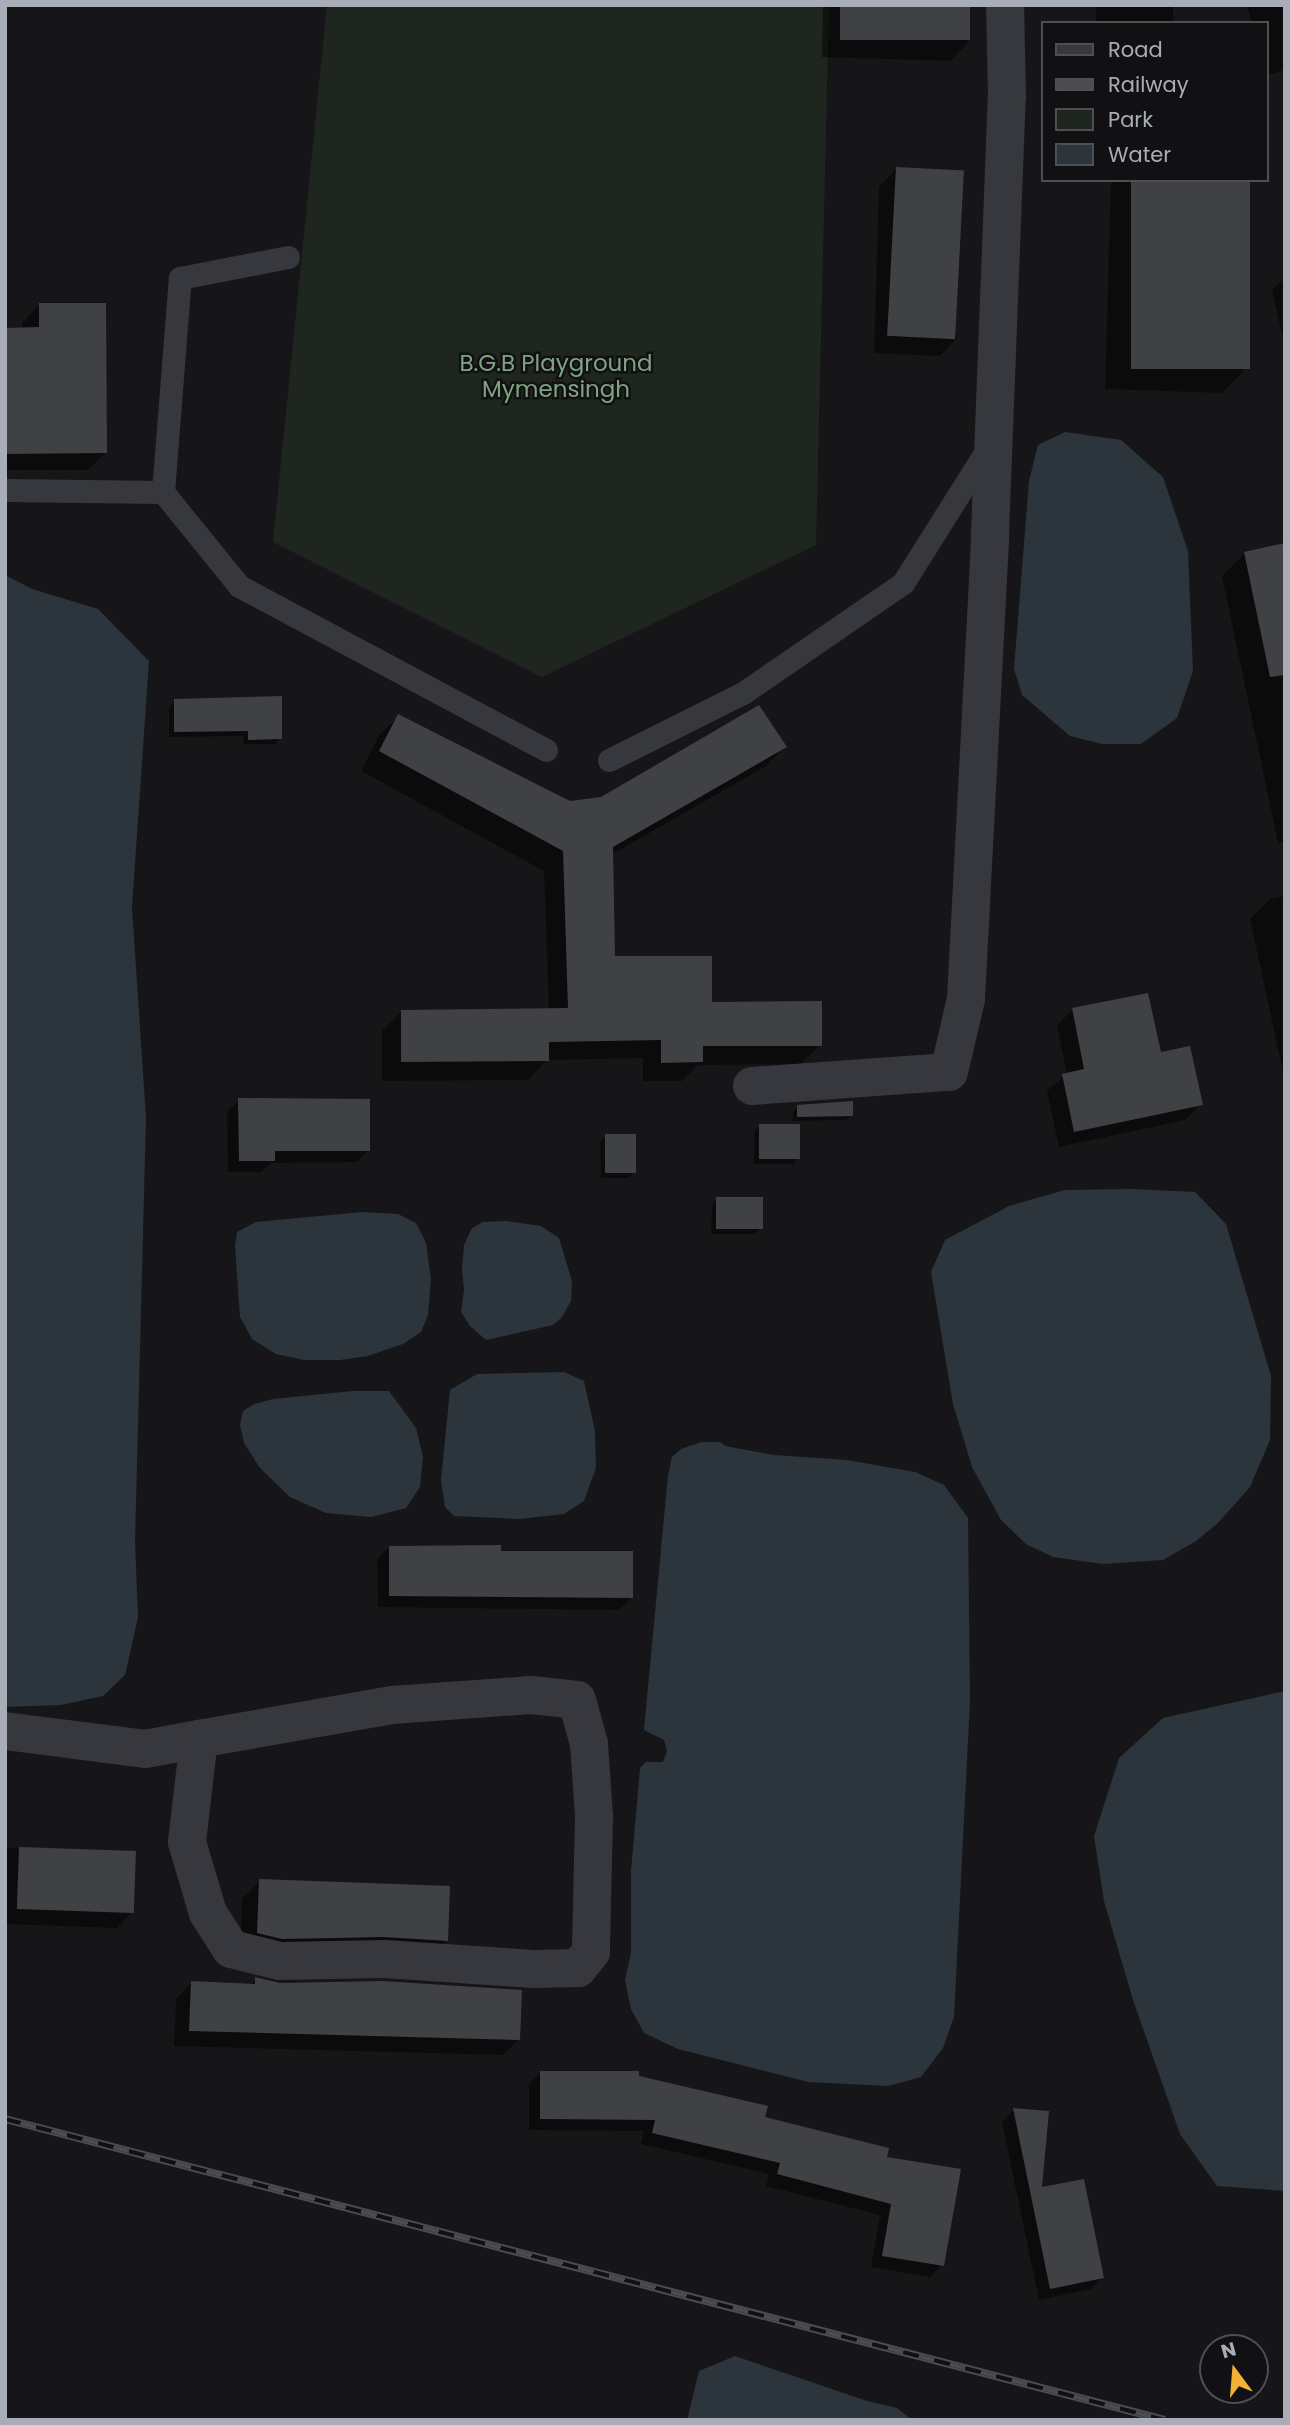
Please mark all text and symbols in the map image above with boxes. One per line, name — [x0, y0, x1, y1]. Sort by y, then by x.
legend — [1042, 21, 1269, 182]
text: Road — [1108, 35, 1163, 64]
text: Railway — [1108, 70, 1189, 99]
text: Park — [1108, 105, 1153, 134]
text: Water — [1108, 140, 1171, 169]
park label: B.G.B Playground Mymensingh — [459, 349, 653, 403]
north arrow — [1199, 2334, 1269, 2404]
text: N — [1218, 2335, 1239, 2365]

